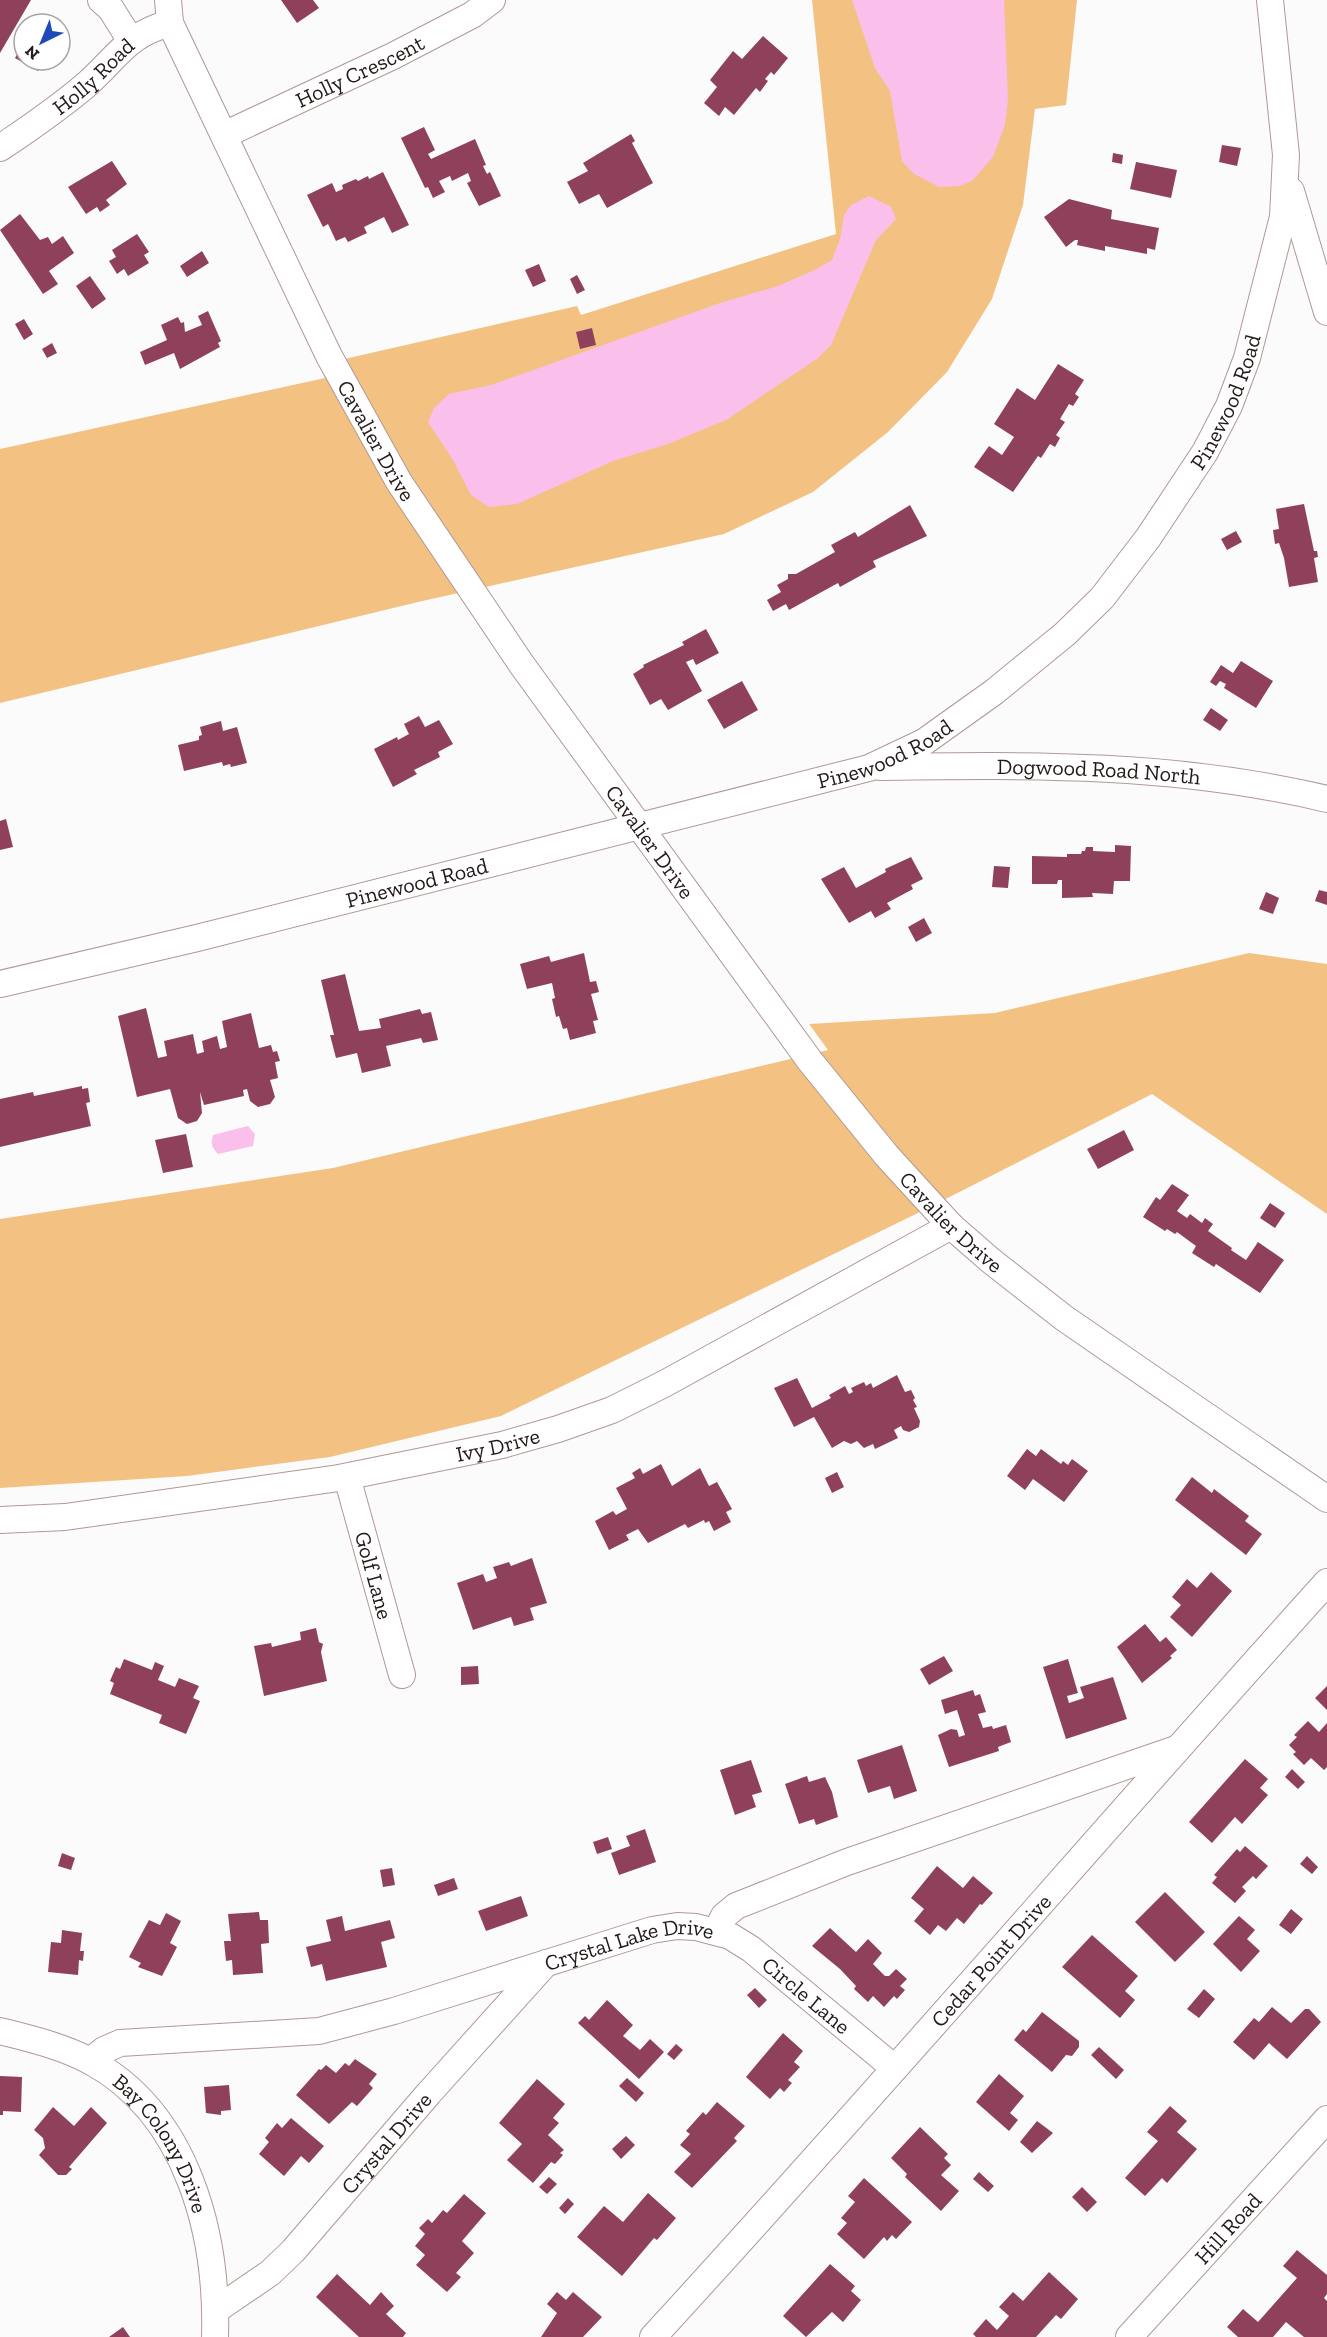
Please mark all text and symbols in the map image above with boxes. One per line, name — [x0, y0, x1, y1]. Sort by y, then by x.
north arrow — [12, 12, 72, 72]
street label: Holly Crescent — [291, 29, 430, 114]
street label: Holly Road — [47, 32, 140, 121]
text: N — [21, 42, 43, 64]
street label: Pinewood Road — [1184, 331, 1267, 475]
street label: Cavalier Drive — [331, 376, 421, 506]
street label: Pinewood Road — [814, 713, 958, 795]
street label: Dogwood Road North — [997, 753, 1203, 791]
street label: Cavalier Drive — [600, 780, 700, 904]
street label: Pinewood Road — [343, 852, 491, 914]
street label: Cavalier Drive — [894, 1166, 1008, 1279]
street label: Ivy Drive — [454, 1422, 543, 1468]
street label: Golf Lane — [349, 1528, 399, 1622]
street label: Cedar Point Drive — [925, 1889, 1057, 2033]
street label: Crystal Lake Drive — [541, 1913, 717, 1977]
street label: Circle Lane — [757, 1951, 856, 2040]
street label: Bay Colony Drive — [107, 2068, 213, 2216]
street label: Crystal Drive — [335, 2087, 438, 2200]
street label: Hill Road — [1189, 2187, 1267, 2270]

